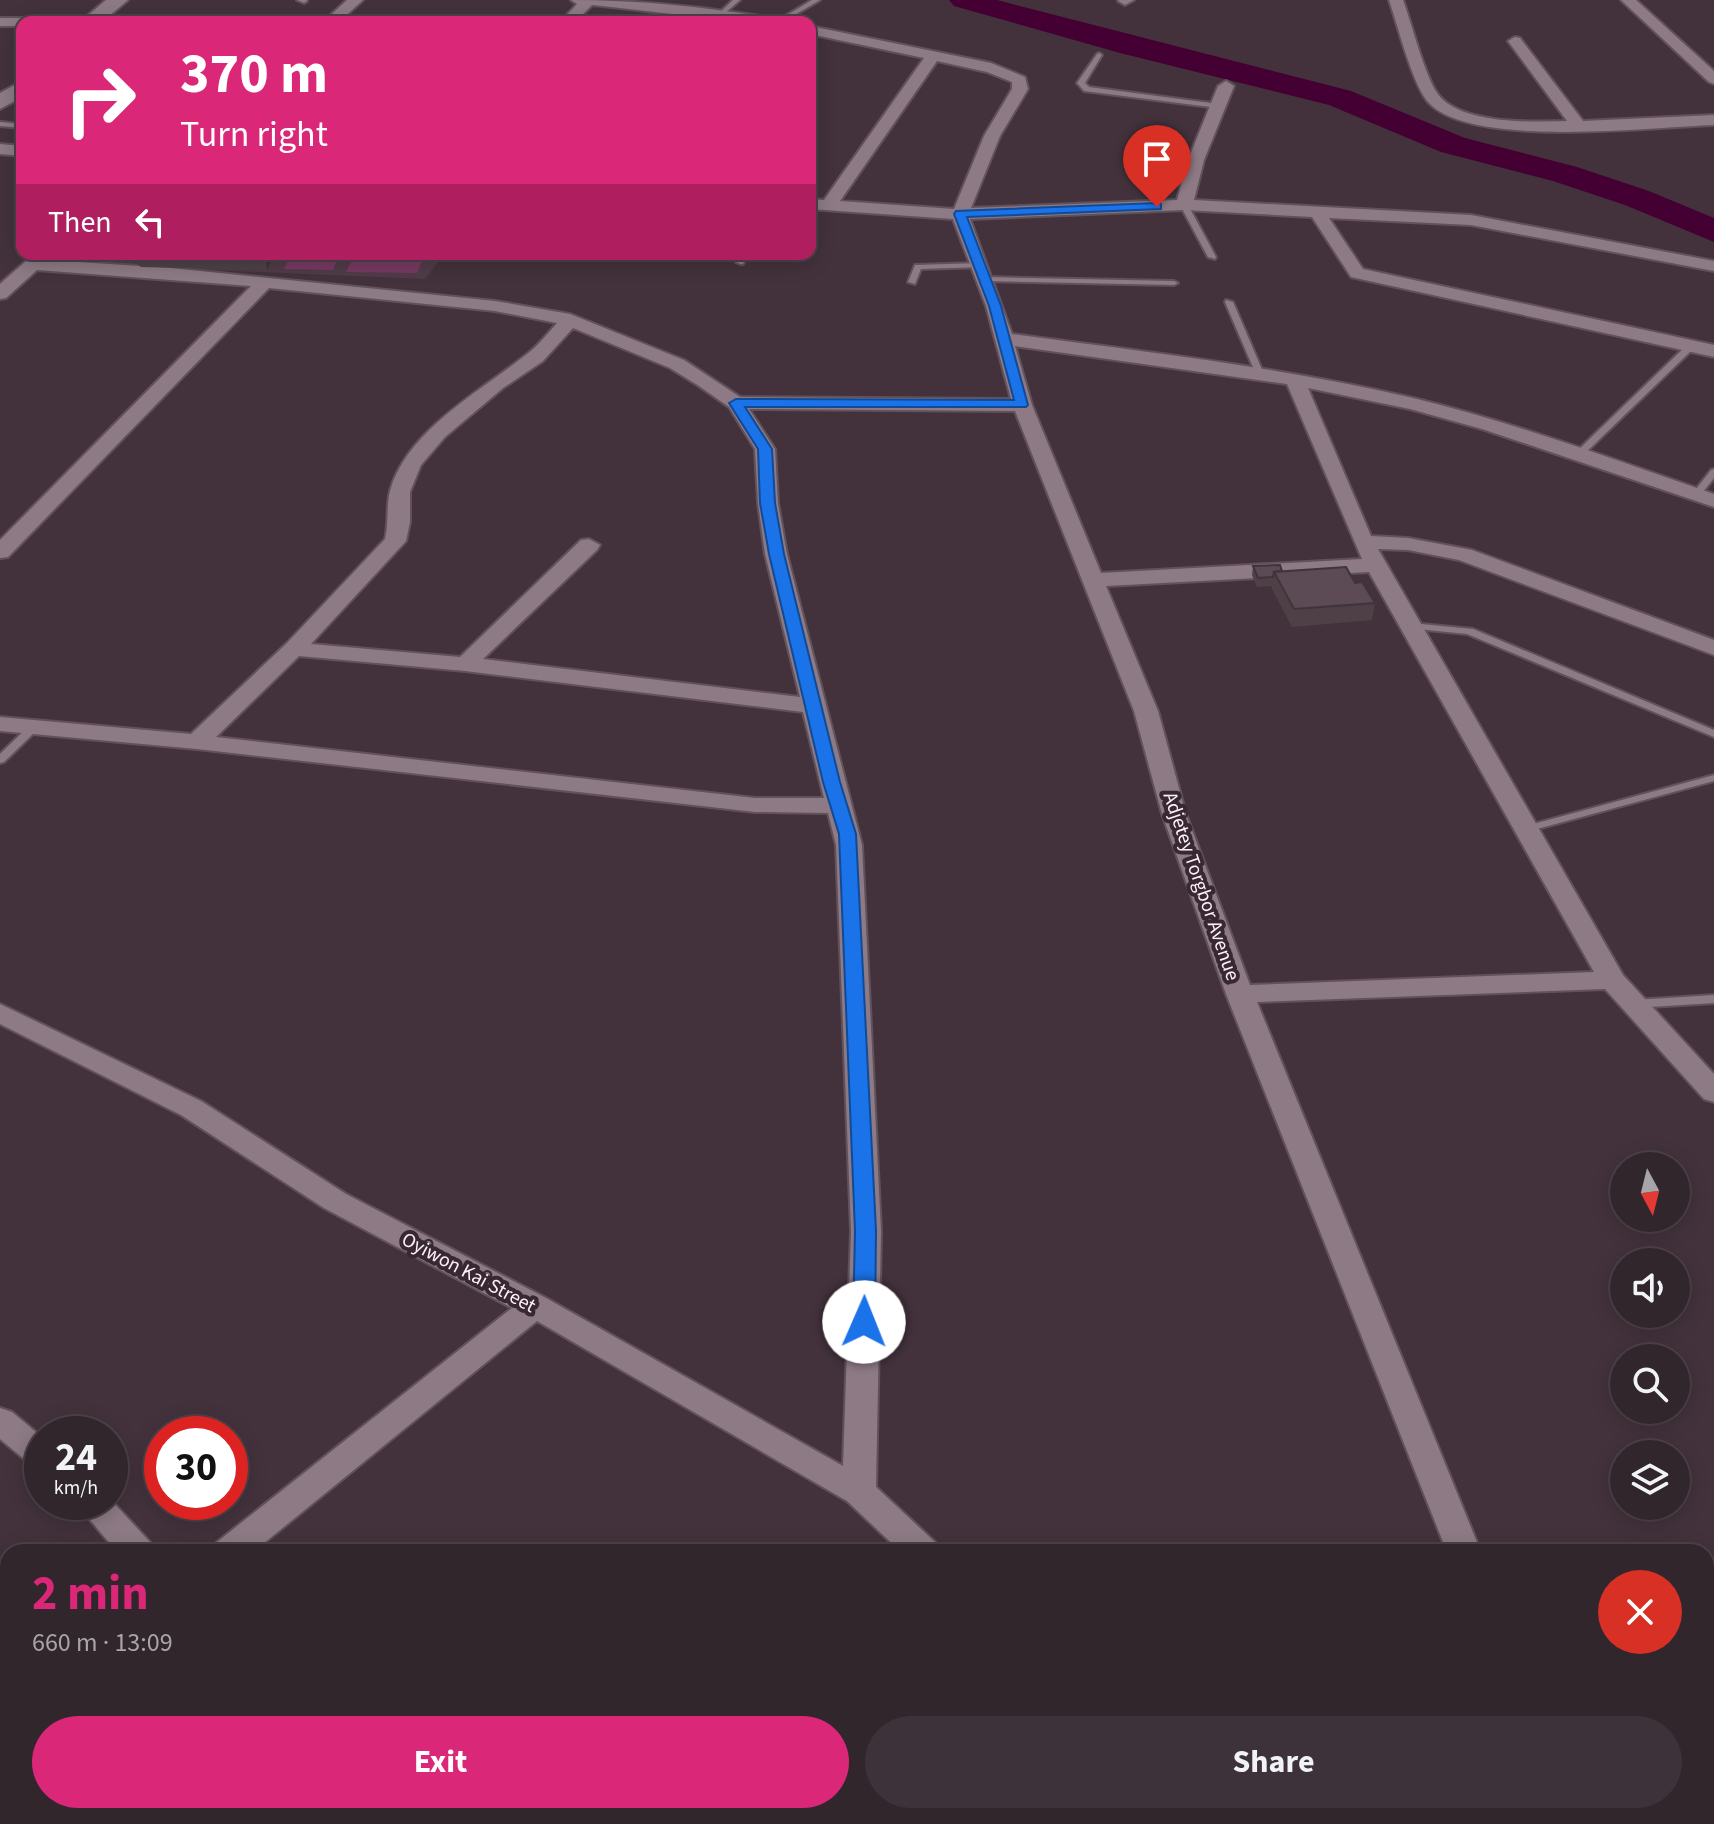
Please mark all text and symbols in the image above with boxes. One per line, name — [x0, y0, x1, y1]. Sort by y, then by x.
text: 370 m — [180, 35, 328, 114]
icon: right — [48, 48, 152, 152]
text: Turn right — [180, 109, 328, 160]
pin — [1123, 125, 1191, 207]
icon: arrive — [1135, 137, 1179, 181]
icon: left — [128, 200, 172, 244]
text: Then — [48, 201, 112, 244]
street label: Adjetey Torgbor Avenue — [1156, 788, 1247, 985]
north arrow — [1610, 1152, 1690, 1232]
map controls — [1610, 1152, 1690, 1520]
street label: Oyiwon Kai Street — [396, 1226, 541, 1320]
button: sound — [1610, 1248, 1690, 1328]
position arrow — [822, 1280, 906, 1364]
button: search — [1610, 1344, 1690, 1424]
speed limit sign: 30 — [144, 1416, 248, 1520]
text: 24 — [55, 1429, 97, 1486]
button: layers — [1610, 1440, 1690, 1520]
text: km/h — [54, 1474, 98, 1502]
text: 2 min — [32, 1560, 149, 1628]
button: close — [1598, 1570, 1682, 1654]
text: 660 m · 13:09 — [32, 1624, 173, 1661]
button: Exit — [32, 1716, 849, 1808]
button: Share — [865, 1716, 1682, 1808]

